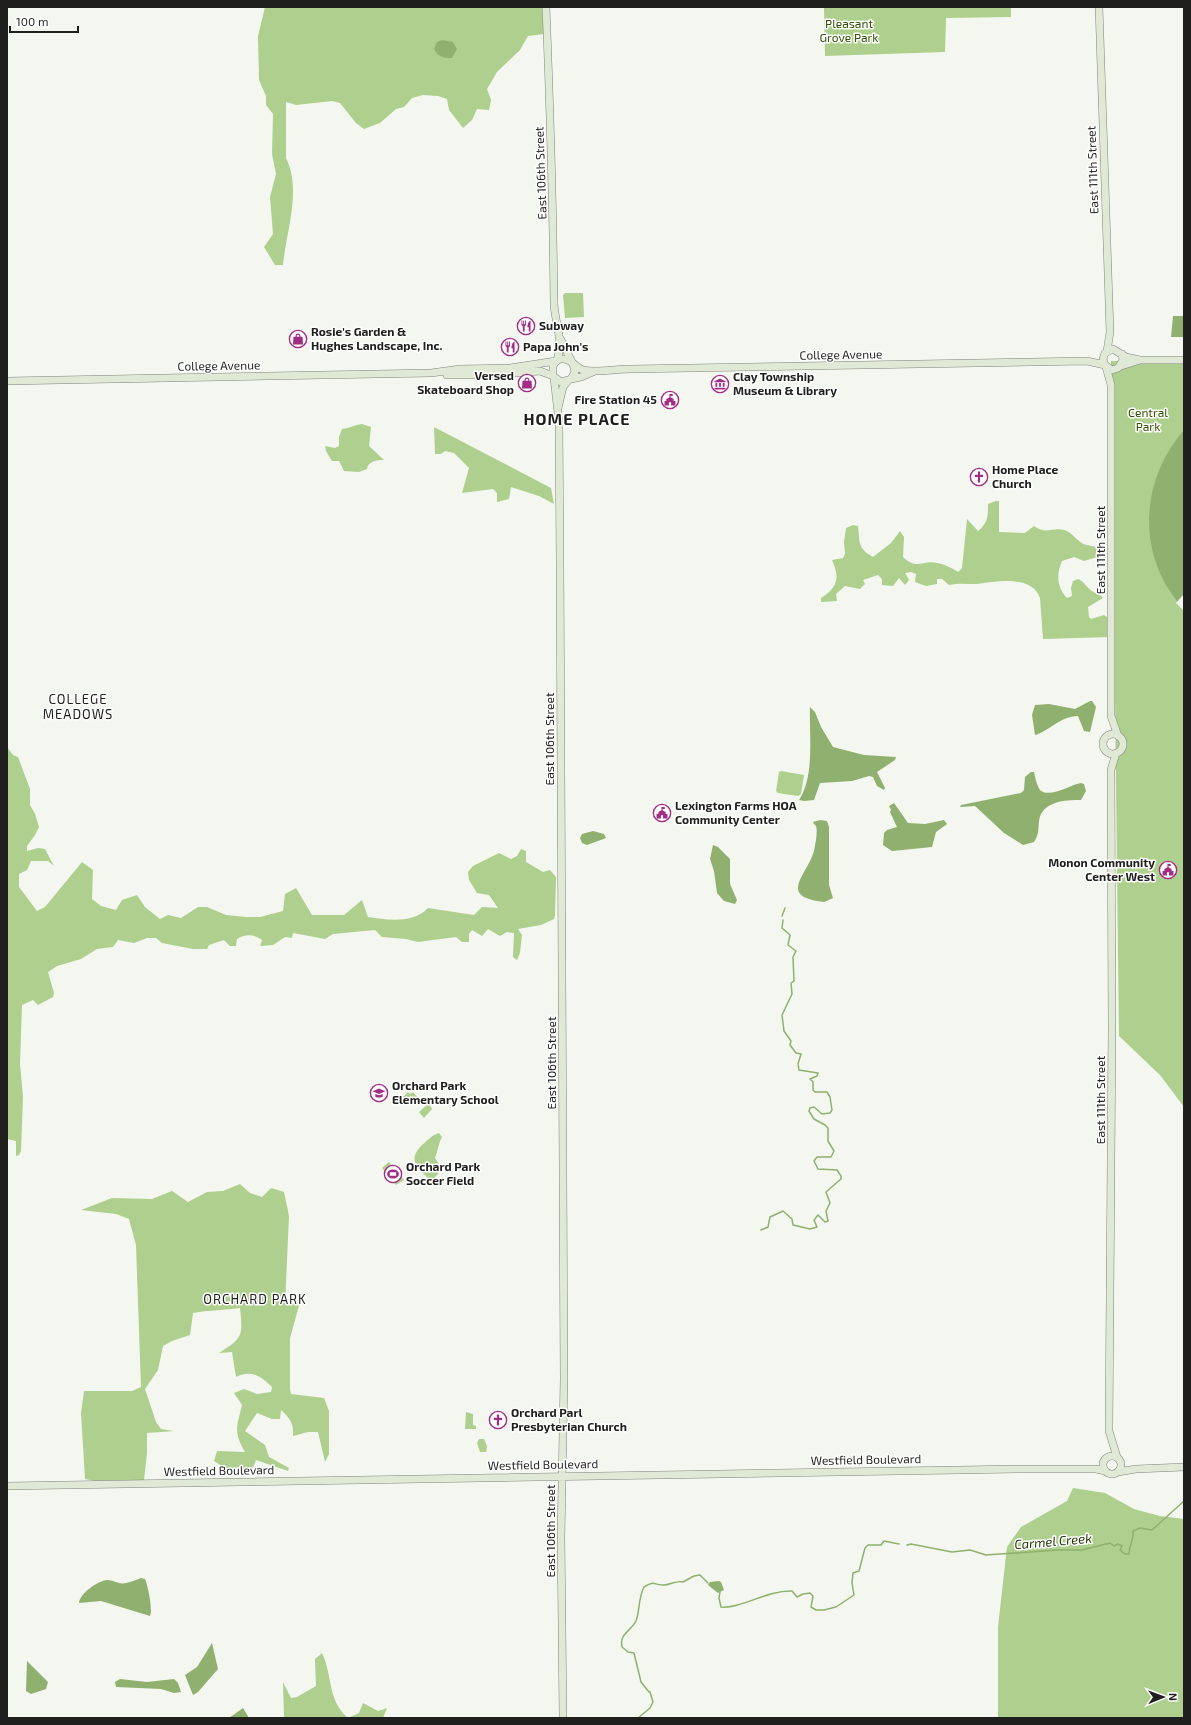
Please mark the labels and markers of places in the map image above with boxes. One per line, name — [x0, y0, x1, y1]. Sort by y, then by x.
restaurant icon: Subway — [516, 316, 536, 336]
place label: Subway — [539, 318, 584, 333]
place label: Rosie's Garden & Hughes Landscape, Inc. — [311, 324, 443, 352]
shop icon: Rosie's Garden & Hughes Landscape, Inc. — [288, 329, 308, 349]
restaurant icon: Papa John's — [500, 337, 520, 357]
place label: Papa John's — [523, 339, 588, 353]
place label: Versed Skateboard Shop — [417, 368, 514, 396]
place label: Clay Township Museum & Library — [733, 369, 837, 398]
shop icon: Versed Skateboard Shop — [517, 373, 537, 393]
museum icon: Clay Township Museum & Library — [710, 374, 730, 394]
public building icon: Fire Station 45 — [660, 390, 680, 410]
place label: Fire Station 45 — [574, 392, 657, 406]
place label: Home Place Church — [992, 462, 1059, 490]
church icon: Home Place Church — [969, 467, 989, 487]
place label: Lexington Farms HOA Community Center — [675, 798, 797, 827]
public building icon: Lexington Farms HOA Community Center — [652, 803, 672, 823]
place label: Monon Community Center West — [1048, 855, 1155, 883]
public building icon: Monon Community Center West — [1158, 860, 1178, 880]
place label: Orchard Park Elementary School — [392, 1078, 499, 1107]
school or university icon: Orchard Park Elementary School — [369, 1083, 389, 1103]
place label: Orchard Park Soccer Field — [406, 1159, 481, 1187]
sports icon: Orchard Park Soccer Field — [383, 1164, 403, 1184]
place label: Orchard Parl Presbyterian Church — [511, 1405, 627, 1434]
church icon: Orchard Parl Presbyterian Church — [488, 1410, 508, 1430]

